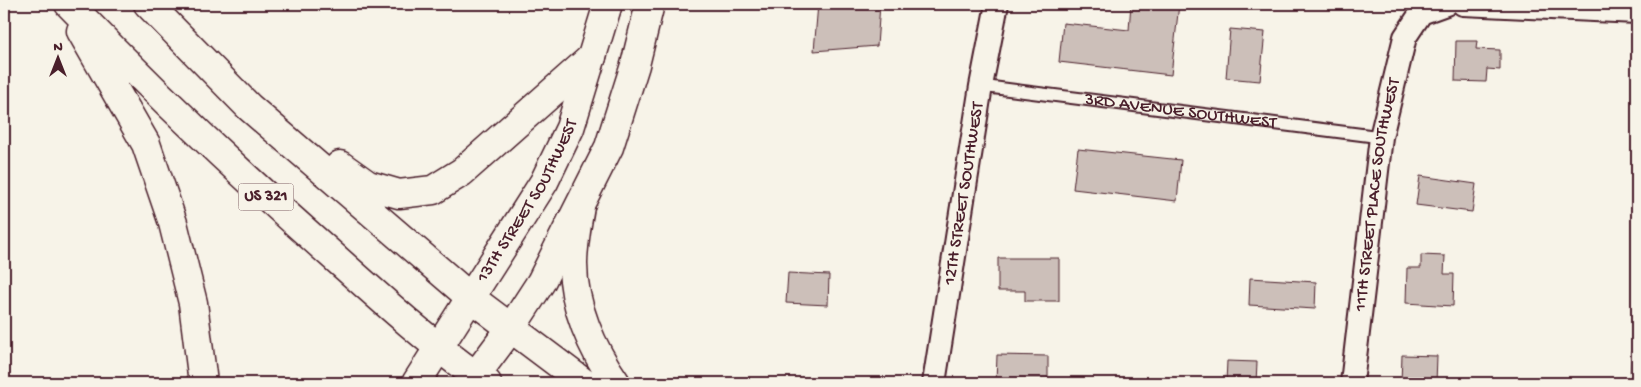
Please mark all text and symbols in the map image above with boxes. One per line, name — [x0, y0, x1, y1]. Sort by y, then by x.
north arrow — [32, 32, 82, 82]
text: N — [53, 39, 63, 56]
street label: 11TH STREET PLACE SOUTHWEST — [1350, 75, 1405, 313]
street label: 3RD AVENUE SOUTHWEST — [1082, 89, 1278, 134]
street label: 12TH STREET SOUTHWEST — [939, 99, 989, 287]
street label: 13TH STREET SOUTHWEST — [472, 116, 583, 287]
road number: US 321 — [238, 183, 294, 210]

